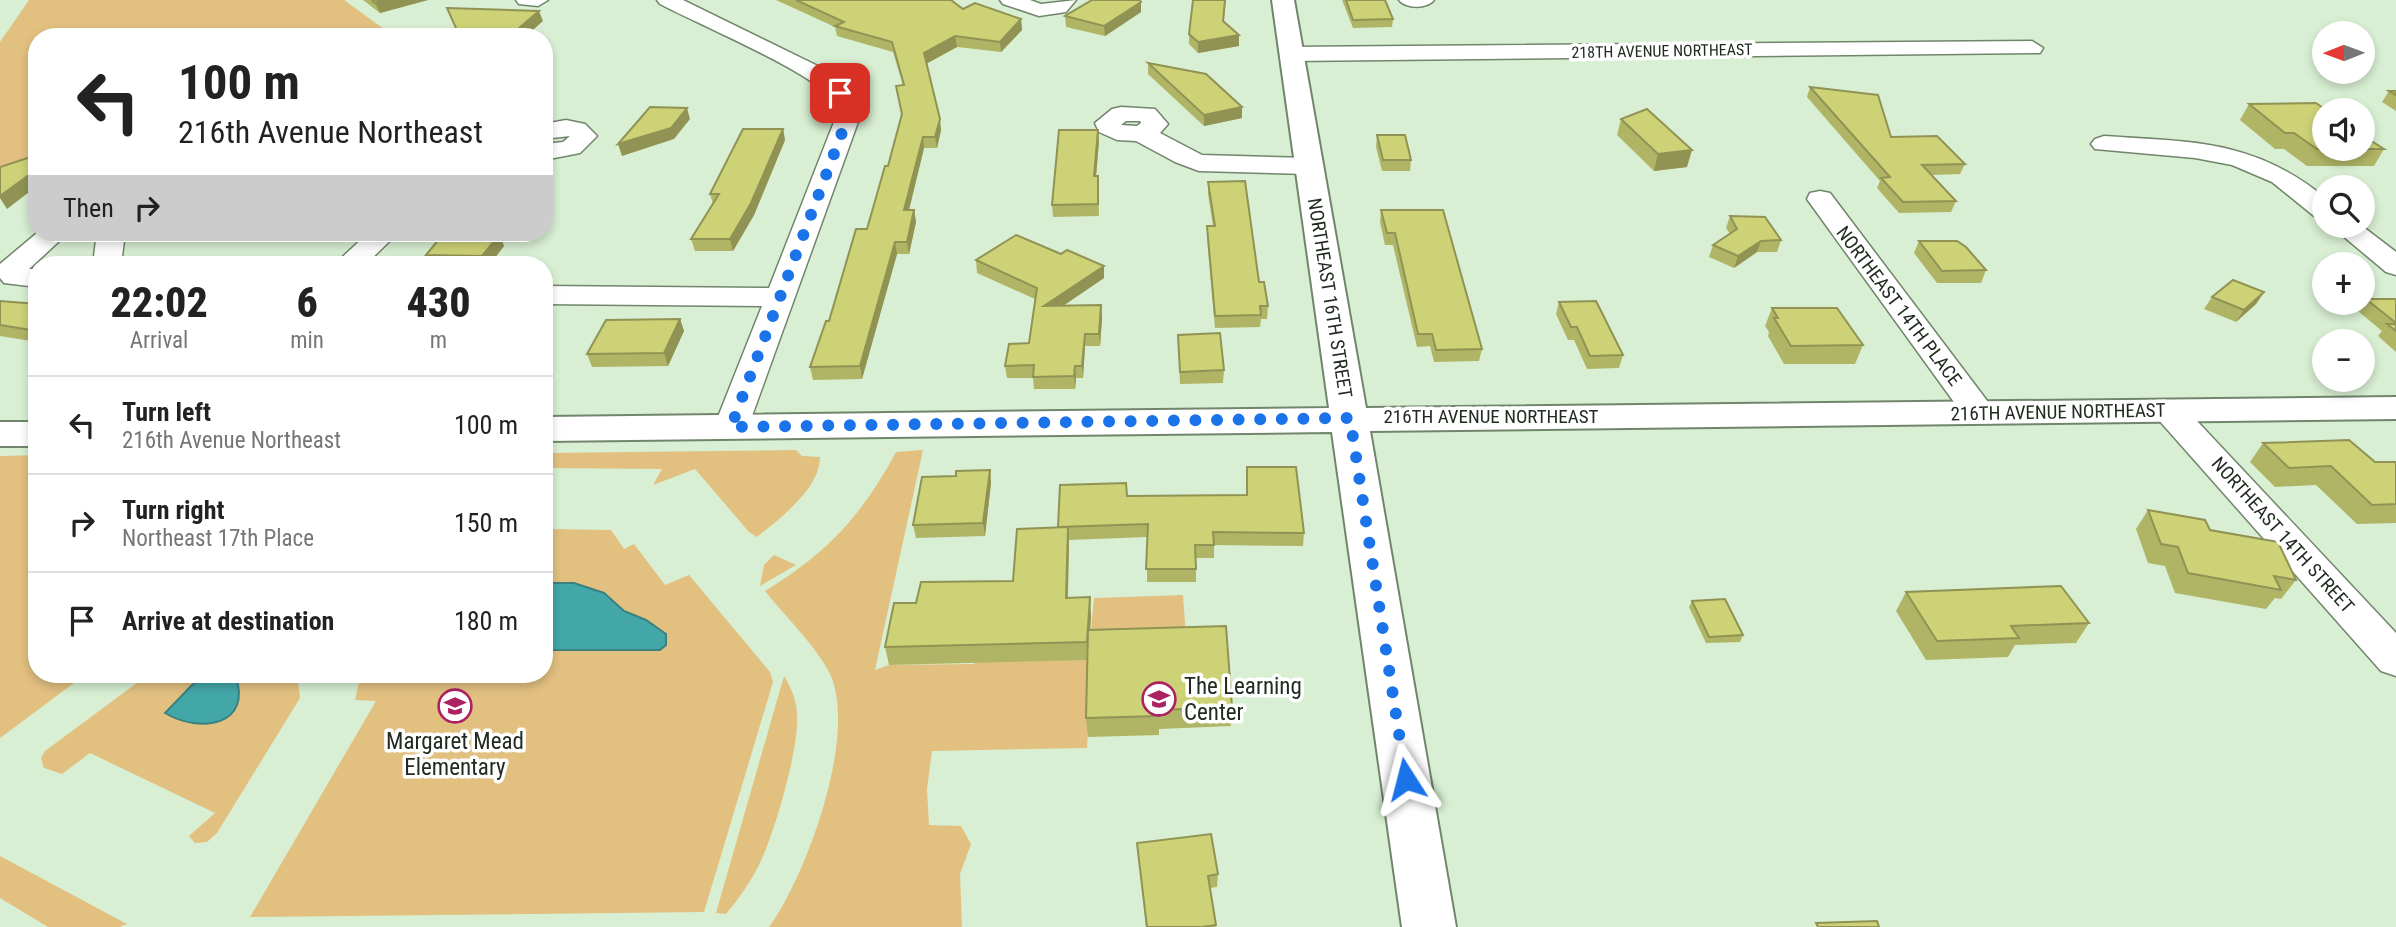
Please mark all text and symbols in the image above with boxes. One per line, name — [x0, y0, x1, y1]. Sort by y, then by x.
north arrow — [2312, 21, 2375, 84]
map controls — [2312, 21, 2375, 392]
street label: 218TH AVENUE NORTHEAST — [1571, 40, 1753, 62]
text: 100 m — [178, 54, 300, 111]
icon: left — [63, 56, 154, 147]
pin — [810, 63, 870, 123]
icon: arrive — [821, 74, 859, 112]
button: sound — [2312, 98, 2375, 161]
text: 216th Avenue Northeast — [178, 113, 483, 151]
button: search — [2312, 175, 2375, 238]
icon: right — [128, 189, 166, 227]
text: Then — [63, 193, 114, 223]
street label: NORTHEAST 16TH STREET — [1303, 196, 1357, 400]
street label: NORTHEAST 14TH PLACE — [1831, 222, 1967, 390]
button: + — [2312, 252, 2375, 315]
text: 22:02 — [110, 278, 208, 327]
text: 6 — [296, 278, 318, 327]
text: 430 — [406, 278, 471, 327]
text: Arrival — [130, 327, 188, 354]
text: min — [290, 327, 324, 354]
text: m — [430, 327, 447, 354]
button: − — [2312, 329, 2375, 392]
text: Turn left — [122, 397, 211, 427]
street label: 216TH AVENUE NORTHEAST — [1950, 399, 2166, 425]
street label: 216TH AVENUE NORTHEAST — [1383, 405, 1599, 428]
icon: left — [63, 406, 101, 444]
text: 100 m — [454, 410, 518, 440]
text: 216th Avenue Northeast — [122, 427, 341, 454]
street label: NORTHEAST 14TH STREET — [2207, 452, 2359, 618]
text: Turn right — [122, 495, 224, 525]
icon: right — [63, 504, 101, 542]
text: 150 m — [454, 508, 518, 538]
text: Northeast 17th Place — [122, 525, 314, 552]
icon: arrive — [63, 602, 101, 640]
text: Arrive at destination — [122, 606, 334, 636]
text: 180 m — [454, 606, 518, 636]
place label: The Learning Center — [1184, 673, 1302, 726]
school or university icon: The Learning Center — [1140, 680, 1178, 718]
school or university icon: Margaret Mead Elementary — [436, 687, 474, 725]
place label: Margaret Mead Elementary — [386, 728, 524, 781]
position arrow — [1369, 742, 1443, 816]

